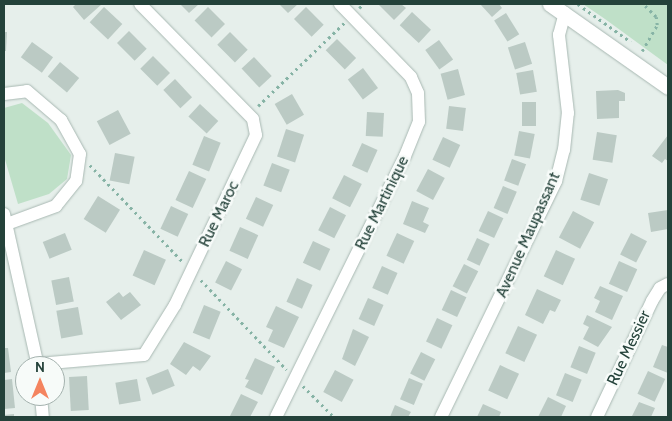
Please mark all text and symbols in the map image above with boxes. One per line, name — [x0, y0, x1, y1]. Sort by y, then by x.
street label: Rue Martinique — [351, 153, 413, 253]
street label: Avenue Maupassant — [492, 169, 564, 301]
street label: Rue Maroc — [195, 178, 243, 250]
street label: Rue Messier — [603, 307, 655, 389]
north arrow — [15, 356, 65, 406]
text: N — [35, 358, 45, 376]

